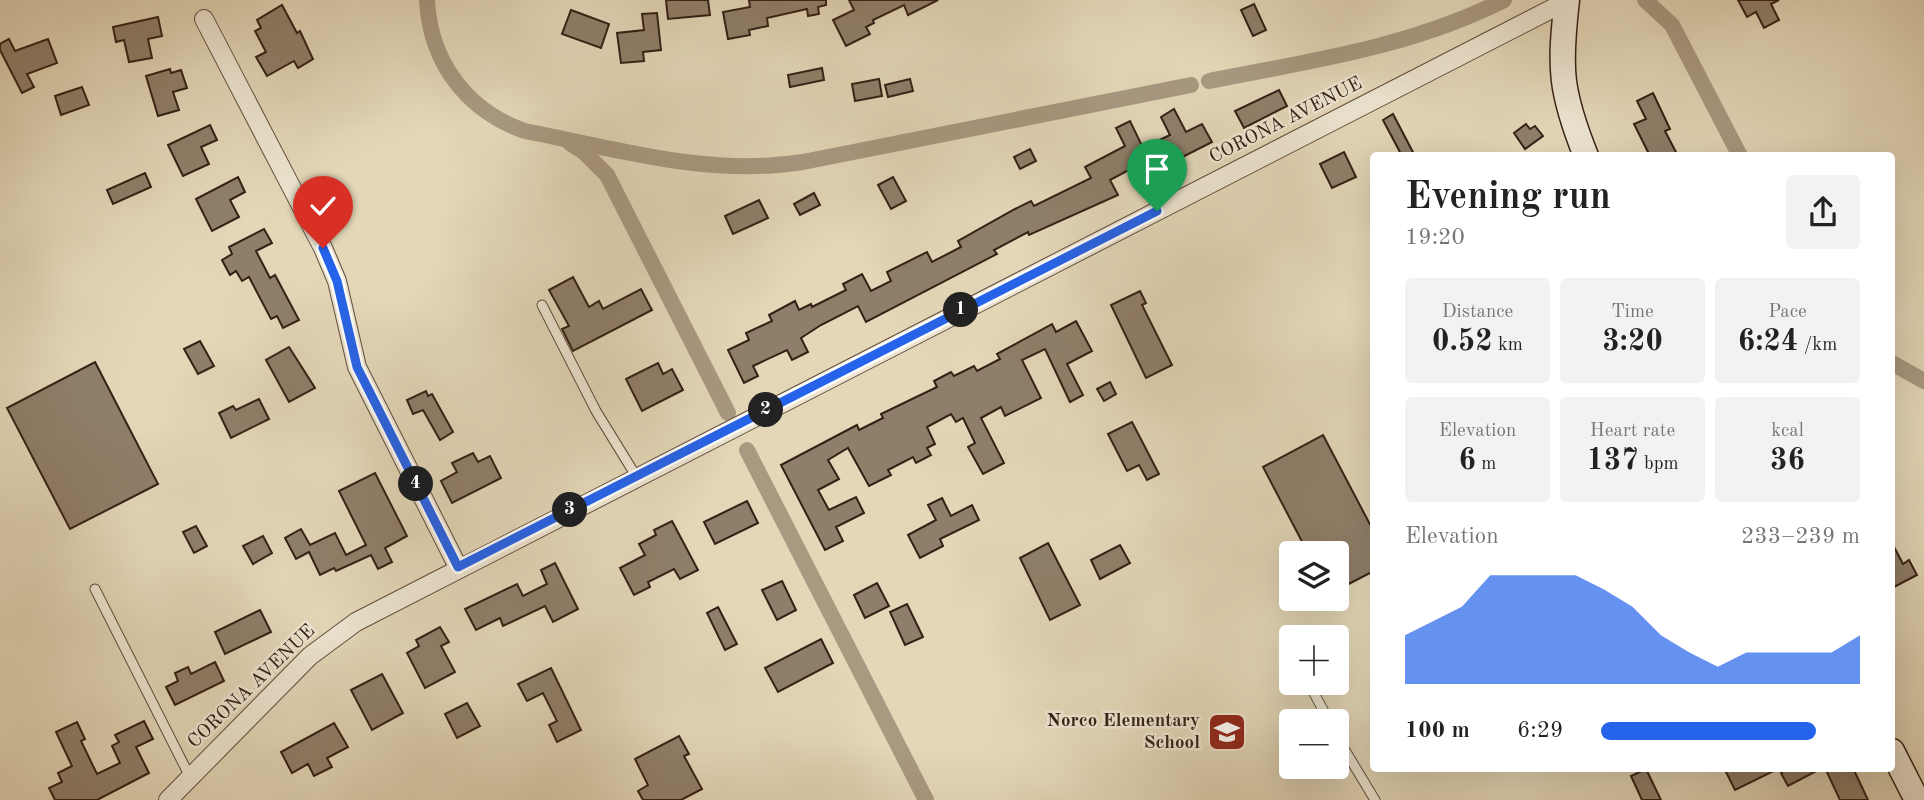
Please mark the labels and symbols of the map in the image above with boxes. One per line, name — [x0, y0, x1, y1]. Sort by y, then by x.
street label: CORONA AVENUE — [1207, 74, 1365, 168]
pin — [1127, 139, 1187, 211]
pin — [293, 176, 353, 248]
pin: 1 — [944, 292, 978, 328]
pin: 2 — [748, 392, 784, 428]
pin: 4 — [398, 466, 434, 502]
pin: 3 — [552, 492, 588, 528]
street label: CORONA AVENUE — [185, 622, 319, 752]
school or university icon: Norco Elementary School — [1206, 711, 1248, 753]
place label: Norco Elementary School — [1046, 712, 1200, 753]

